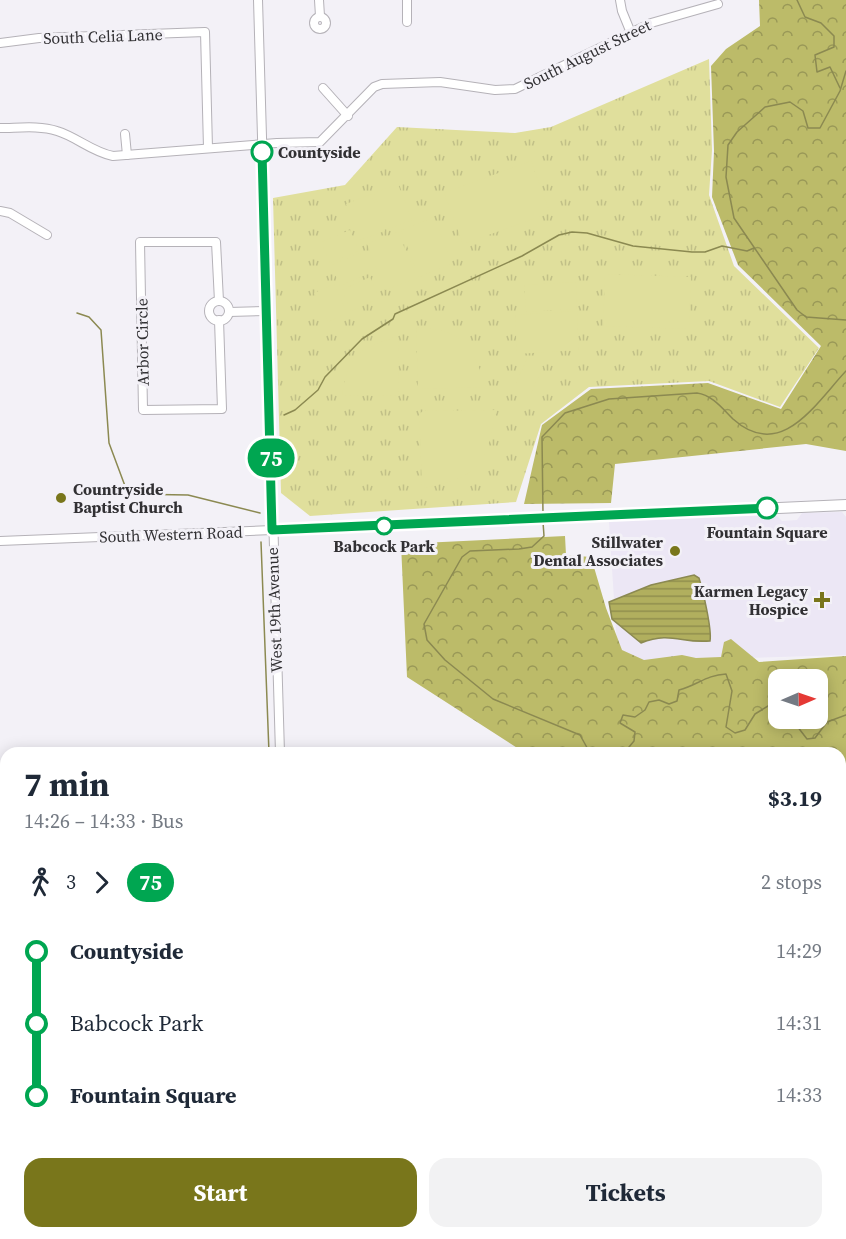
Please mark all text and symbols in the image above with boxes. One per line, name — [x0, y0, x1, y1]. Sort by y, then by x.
street label: South August Street — [520, 13, 655, 94]
street label: South Celia Lane — [43, 23, 163, 49]
marker: Countyside — [251, 141, 273, 163]
place label: Countyside — [278, 141, 361, 163]
street label: Arbor Circle — [130, 298, 154, 386]
line badge: 75 — [244, 438, 298, 478]
text: 75 — [260, 444, 282, 473]
place label: Countryside Baptist Church — [73, 478, 183, 518]
marker: Countryside Baptist Church — [54, 491, 68, 505]
marker: Fountain Square — [756, 497, 778, 519]
marker: Babcock Park — [375, 517, 393, 535]
street label: South Western Road — [99, 521, 243, 547]
place label: Fountain Square — [706, 521, 828, 543]
place label: Stillwater Dental Associates — [533, 531, 664, 571]
place label: Babcock Park — [333, 535, 435, 557]
marker: Stillwater Dental Associates — [668, 544, 682, 558]
street label: West 19th Avenue — [261, 547, 287, 673]
place label: Karmen Legacy Hospice — [694, 580, 808, 620]
marker: Karmen Legacy Hospice — [813, 591, 831, 609]
north arrow — [768, 669, 828, 729]
map controls — [768, 669, 828, 729]
text: 7 min — [24, 762, 110, 807]
text: $3.19 — [768, 783, 822, 813]
text: 14:26 – 14:33 · Bus — [24, 807, 183, 835]
icon: walk — [24, 866, 57, 899]
icon: forward — [85, 866, 118, 899]
text: 3 — [66, 868, 76, 896]
text: 75 — [139, 868, 162, 897]
text: 2 stops — [761, 868, 822, 896]
text: Countyside — [70, 936, 184, 966]
text: 14:29 — [776, 937, 822, 965]
text: Babcock Park — [70, 1008, 203, 1038]
text: 14:31 — [776, 1009, 822, 1037]
text: Fountain Square — [70, 1080, 236, 1110]
text: 14:33 — [776, 1081, 822, 1109]
button: Start — [24, 1158, 417, 1227]
button: Tickets — [429, 1158, 822, 1227]

